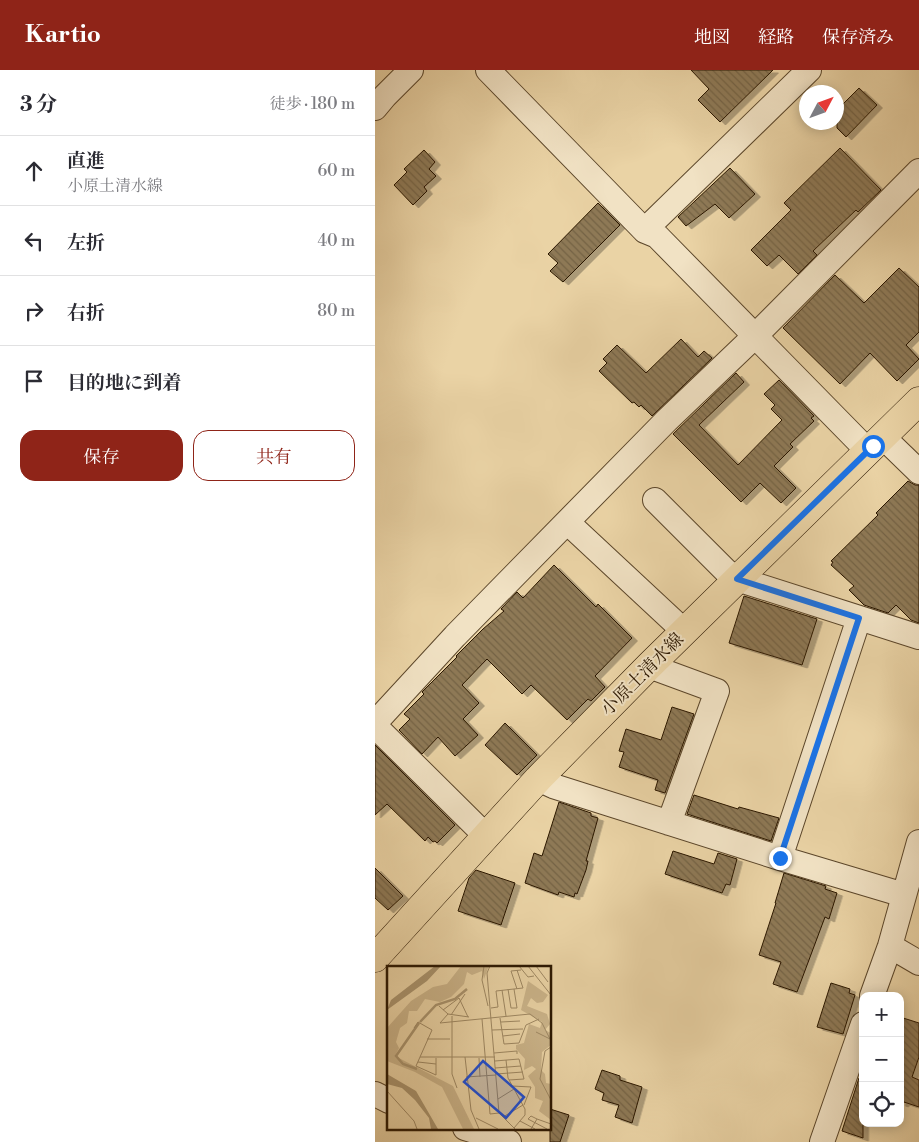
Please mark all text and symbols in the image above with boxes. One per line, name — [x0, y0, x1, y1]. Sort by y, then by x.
text: Kartio — [25, 20, 101, 50]
text: 地図 — [694, 26, 730, 49]
text: 経路 — [758, 26, 794, 49]
text: 保存済み — [822, 26, 894, 49]
north arrow — [799, 85, 844, 130]
text: 3 分 — [20, 92, 57, 118]
text: 徒歩 · 180 m — [269, 94, 355, 114]
text: 直進 — [67, 149, 105, 173]
icon: ahead — [20, 157, 48, 185]
text: 60 m — [317, 161, 355, 181]
text: 小原土清水線 — [67, 176, 163, 196]
icon: left — [20, 227, 48, 255]
text: 左折 — [67, 231, 105, 255]
text: 40 m — [318, 231, 355, 251]
icon: right — [20, 297, 48, 325]
text: 右折 — [67, 301, 105, 325]
text: 80 m — [317, 301, 355, 321]
icon: arrive — [20, 367, 48, 395]
text: 目的地に到着 — [67, 371, 181, 395]
button: 保存 — [20, 430, 183, 481]
button: 共有 — [193, 430, 355, 481]
route start — [862, 435, 885, 458]
street label: 小原土清水線 — [596, 628, 689, 721]
route end — [769, 847, 792, 870]
inset map — [387, 966, 551, 1130]
map controls — [859, 992, 904, 1127]
button: + — [859, 992, 904, 1037]
button: − — [859, 1037, 904, 1082]
button: locate — [859, 1082, 904, 1127]

